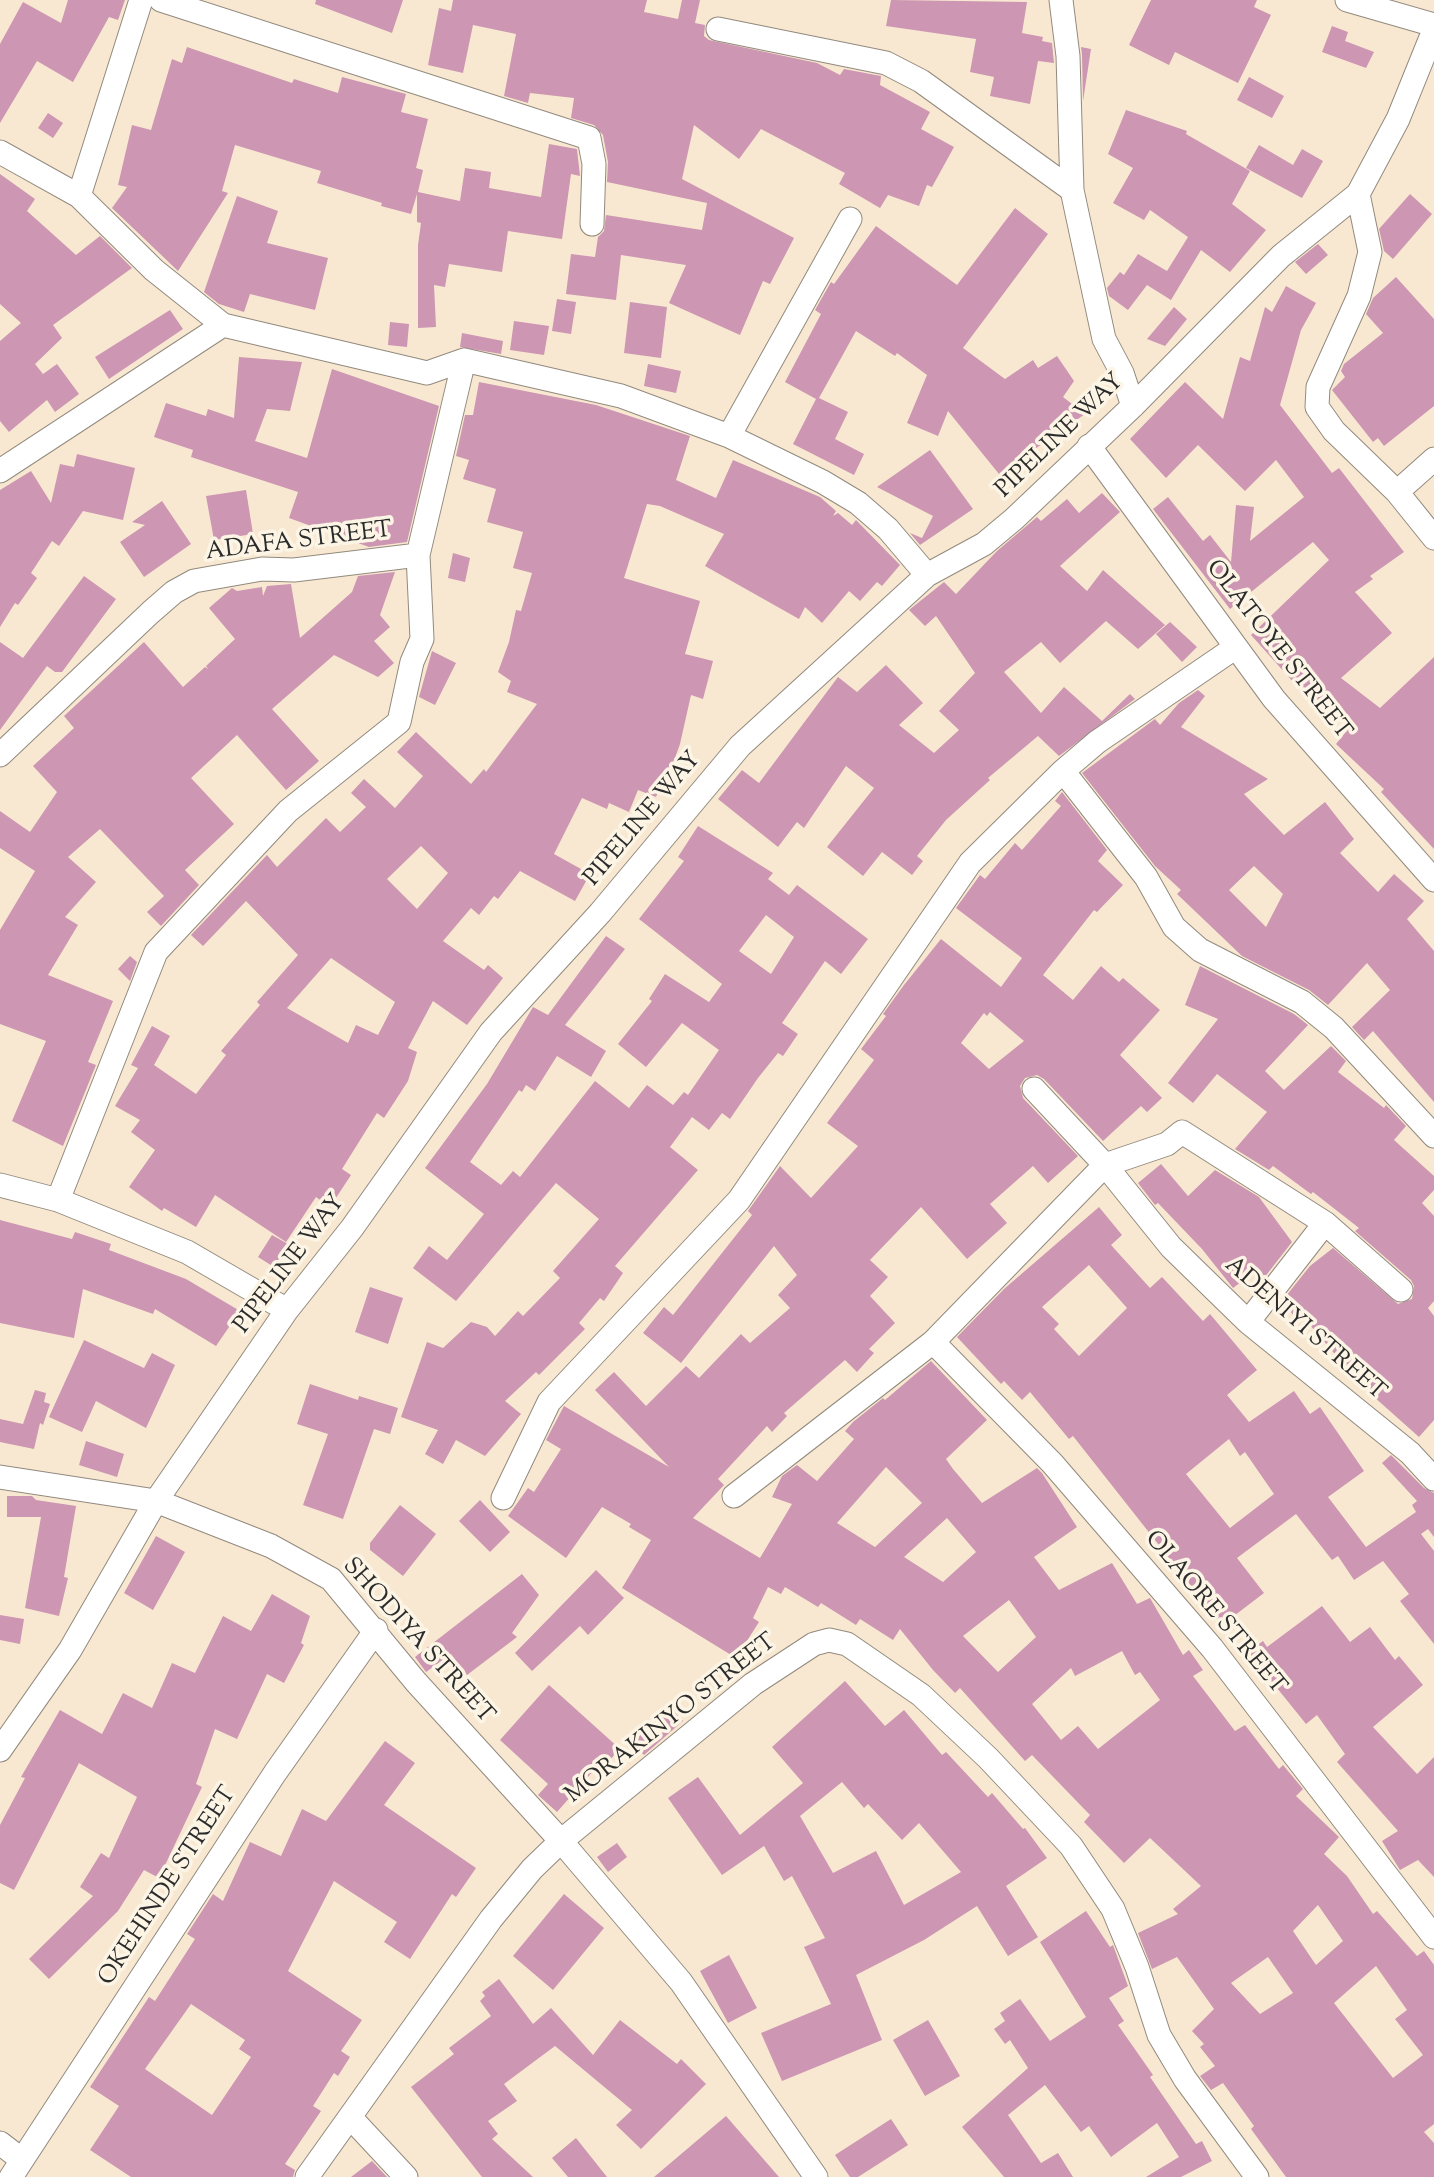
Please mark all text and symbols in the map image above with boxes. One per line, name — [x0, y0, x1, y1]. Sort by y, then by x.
street label: PIPELINE WAY — [991, 369, 1131, 505]
street label: ADAFA STREET — [204, 517, 394, 569]
street label: OLATOYE STREET — [1198, 555, 1356, 747]
street label: PIPELINE WAY — [579, 747, 709, 893]
street label: PIPELINE WAY — [229, 1190, 353, 1340]
street label: ADENIYI STREET — [1217, 1252, 1391, 1408]
street label: OLAORE STREET — [1137, 1526, 1291, 1702]
street label: SHODIYA STREET — [335, 1553, 499, 1731]
street label: MORAKINYO STREET — [561, 1629, 783, 1811]
street label: OKEHINDE STREET — [94, 1782, 244, 1992]

